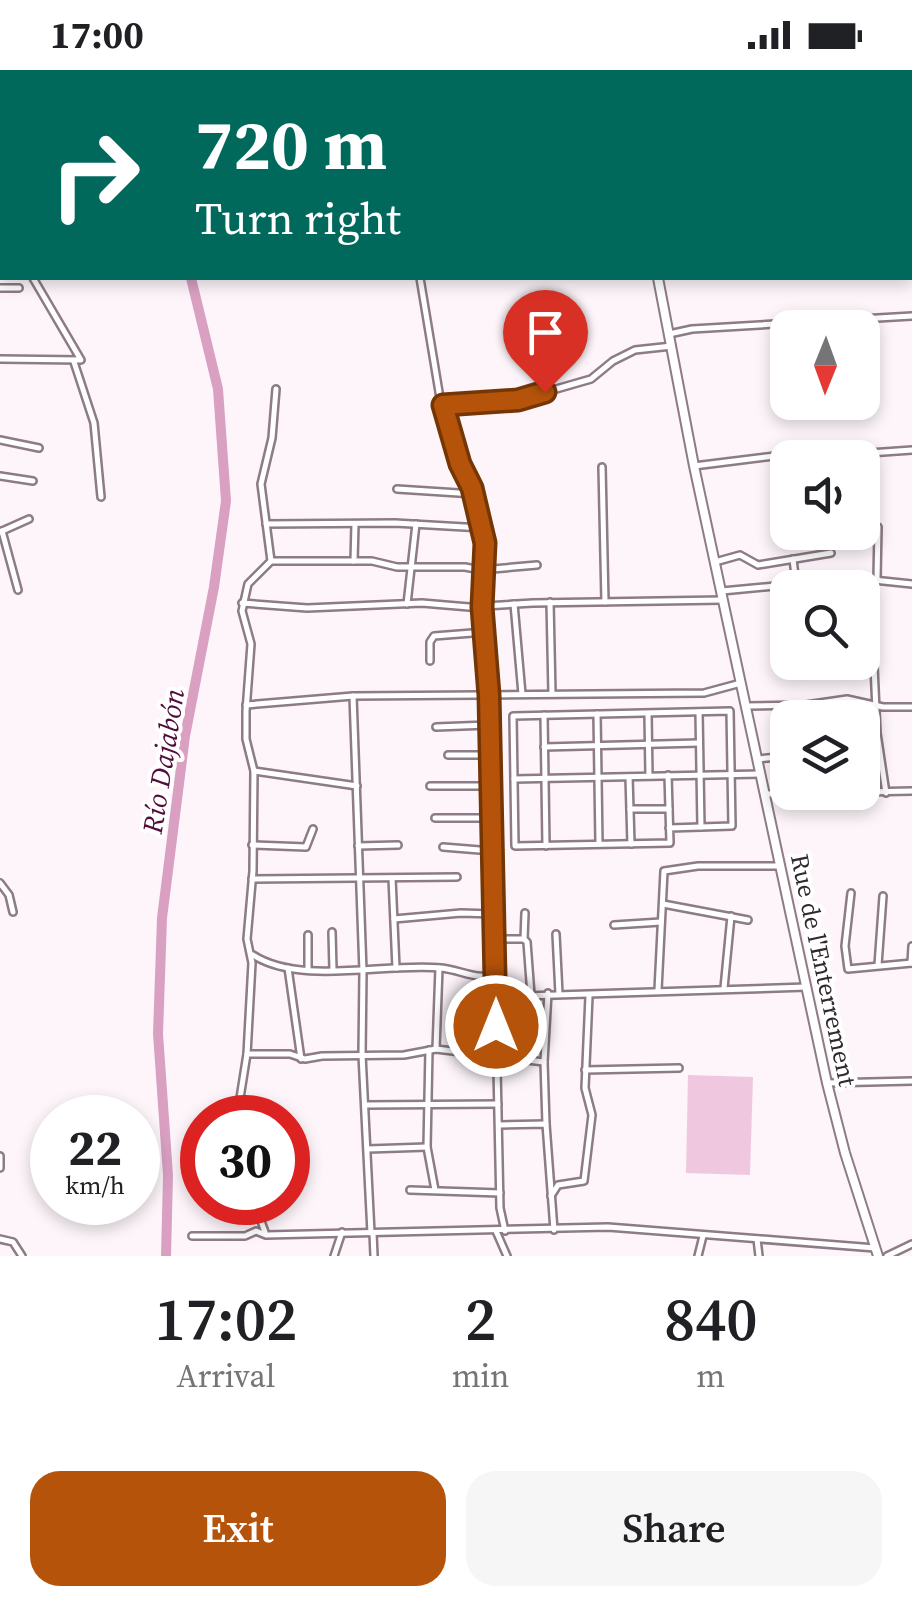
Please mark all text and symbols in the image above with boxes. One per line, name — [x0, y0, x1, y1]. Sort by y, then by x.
text: 17:00 — [50, 9, 144, 61]
text: 720 m — [195, 96, 387, 192]
icon: right — [30, 110, 160, 240]
text: Turn right — [195, 187, 401, 249]
pin — [503, 290, 588, 393]
icon: arrive — [518, 305, 573, 360]
north arrow — [770, 310, 880, 420]
map controls — [770, 310, 880, 810]
button: sound — [770, 440, 880, 550]
button: search — [770, 570, 880, 680]
water label: Río Dajabón — [133, 686, 193, 837]
button: layers — [770, 700, 880, 810]
street label: Rue de l'Enterrement — [783, 851, 865, 1090]
position arrow — [444, 974, 548, 1078]
speed limit sign: 30 — [180, 1095, 310, 1225]
text: 22 — [68, 1113, 122, 1182]
text: km/h — [65, 1168, 125, 1202]
text: 17:02 — [154, 1278, 297, 1360]
text: 2 — [465, 1278, 496, 1360]
text: 840 — [664, 1278, 758, 1360]
text: Arrival — [176, 1354, 275, 1398]
text: min — [452, 1354, 509, 1398]
text: m — [696, 1354, 725, 1398]
button: Exit — [30, 1471, 446, 1586]
button: Share — [466, 1471, 882, 1586]

